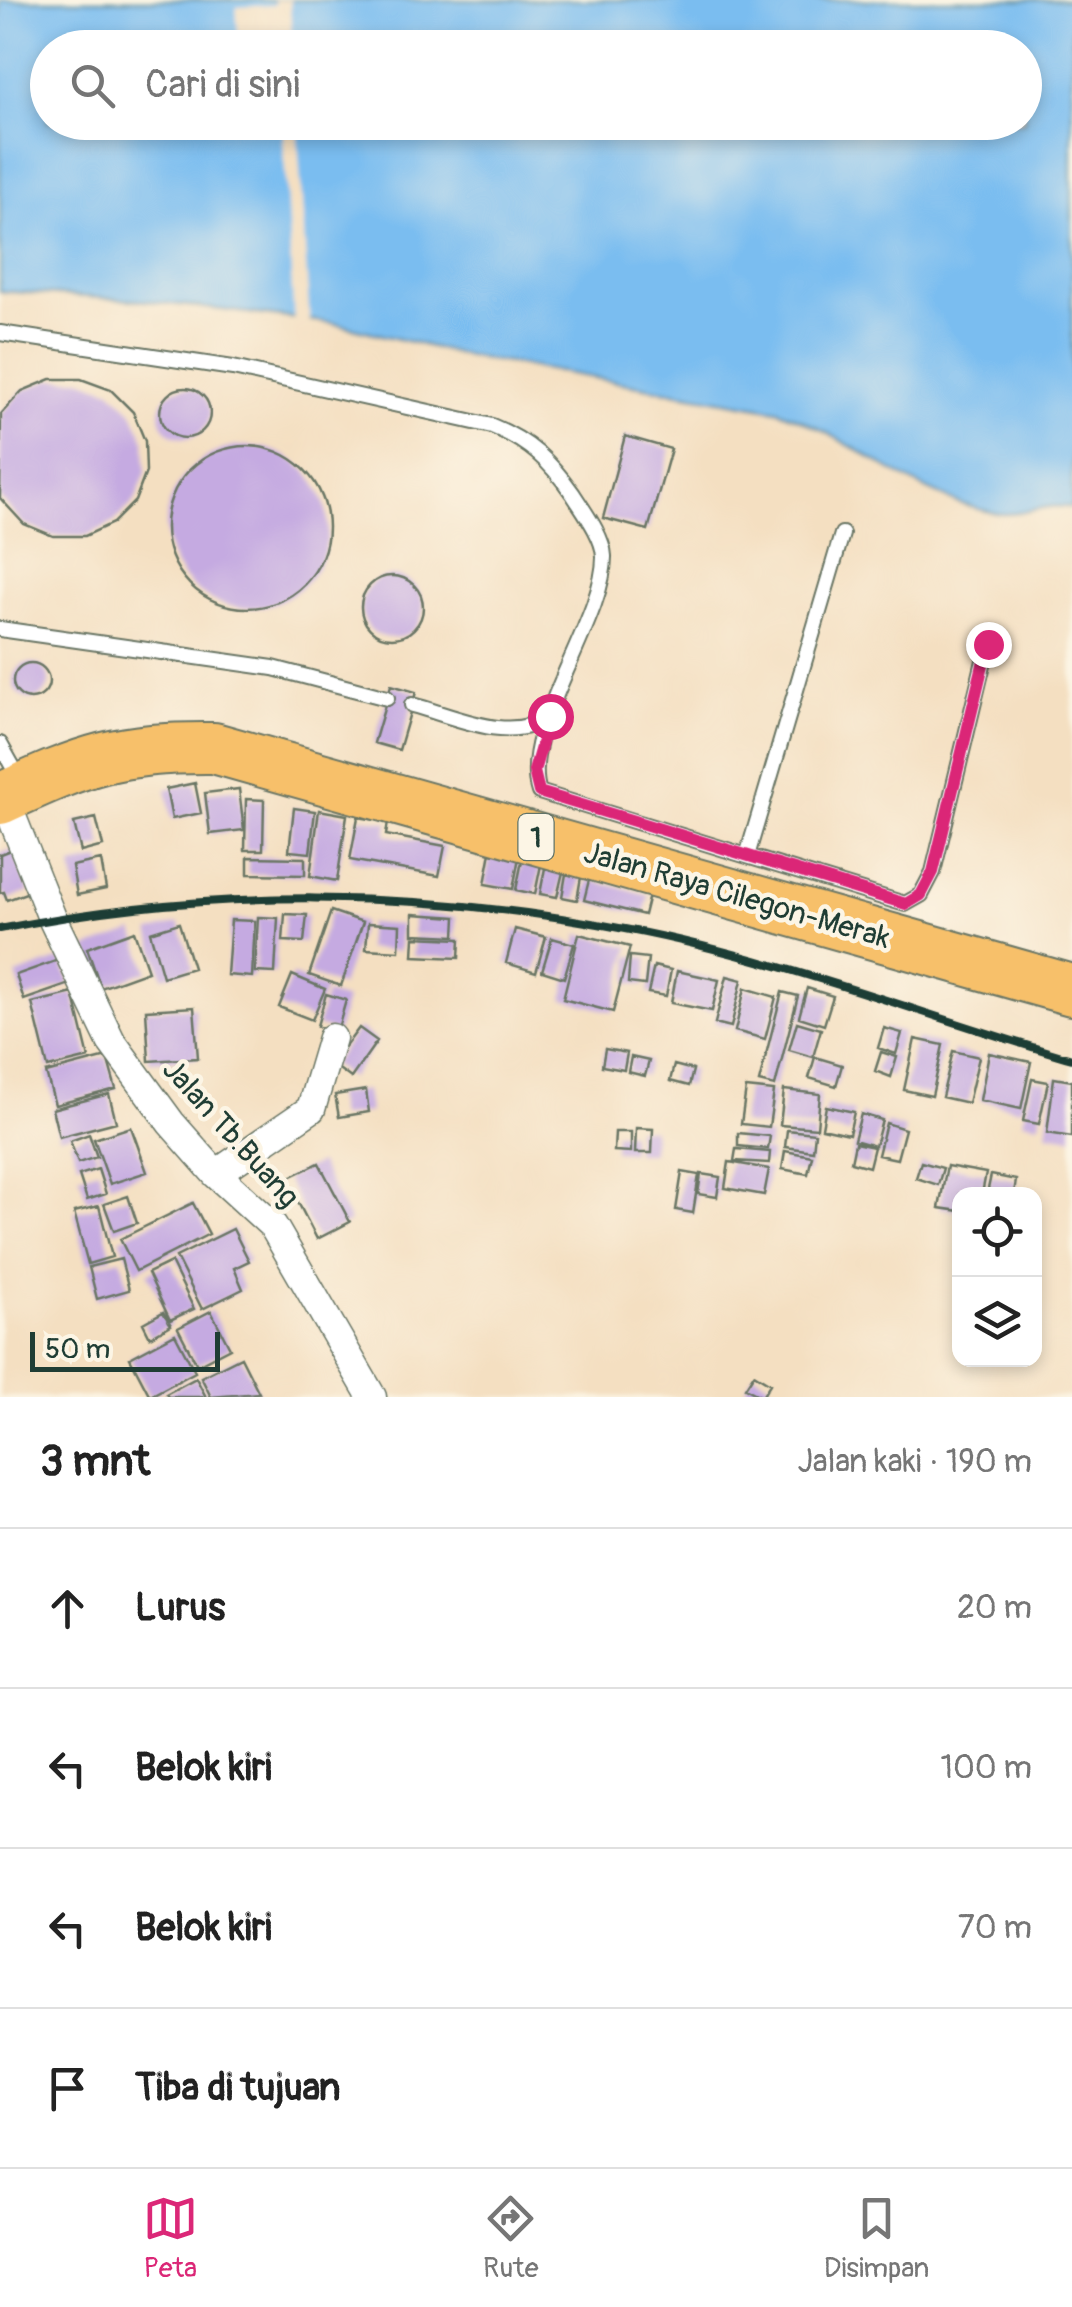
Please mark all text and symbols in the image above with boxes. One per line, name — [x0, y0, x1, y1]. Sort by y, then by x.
search box — [30, 30, 1042, 140]
icon: search — [65, 58, 120, 113]
text: Cari di sini — [145, 61, 300, 109]
route end — [966, 622, 1012, 668]
route start — [528, 694, 574, 740]
road number: 1 — [518, 814, 554, 860]
street label: Jalan Raya Cilegon-Merak — [580, 834, 895, 957]
street label: Jalan Tb.Buang — [154, 1051, 307, 1215]
map controls — [952, 1187, 1042, 1367]
button: locate — [952, 1187, 1042, 1277]
button: layers — [952, 1277, 1042, 1367]
scale bar — [30, 1327, 220, 1372]
text: 50 m — [45, 1332, 110, 1367]
text: 3 mnt — [40, 1436, 150, 1488]
text: Jalan kaki · 190 m — [798, 1442, 1032, 1482]
icon: ahead — [40, 1581, 95, 1636]
text: Lurus — [135, 1584, 225, 1632]
text: 20 m — [957, 1588, 1032, 1628]
icon: left — [40, 1741, 95, 1796]
text: Belok kiri — [135, 1744, 272, 1792]
text: 100 m — [940, 1748, 1032, 1788]
icon: left — [40, 1901, 95, 1956]
text: Belok kiri — [135, 1904, 272, 1952]
text: 70 m — [958, 1908, 1032, 1948]
icon: arrive — [40, 2061, 95, 2116]
text: Tiba di tujuan — [135, 2064, 341, 2112]
tab: Peta — [143, 2191, 198, 2286]
tab: Rute — [483, 2191, 538, 2286]
tab: Disimpan — [824, 2191, 929, 2286]

